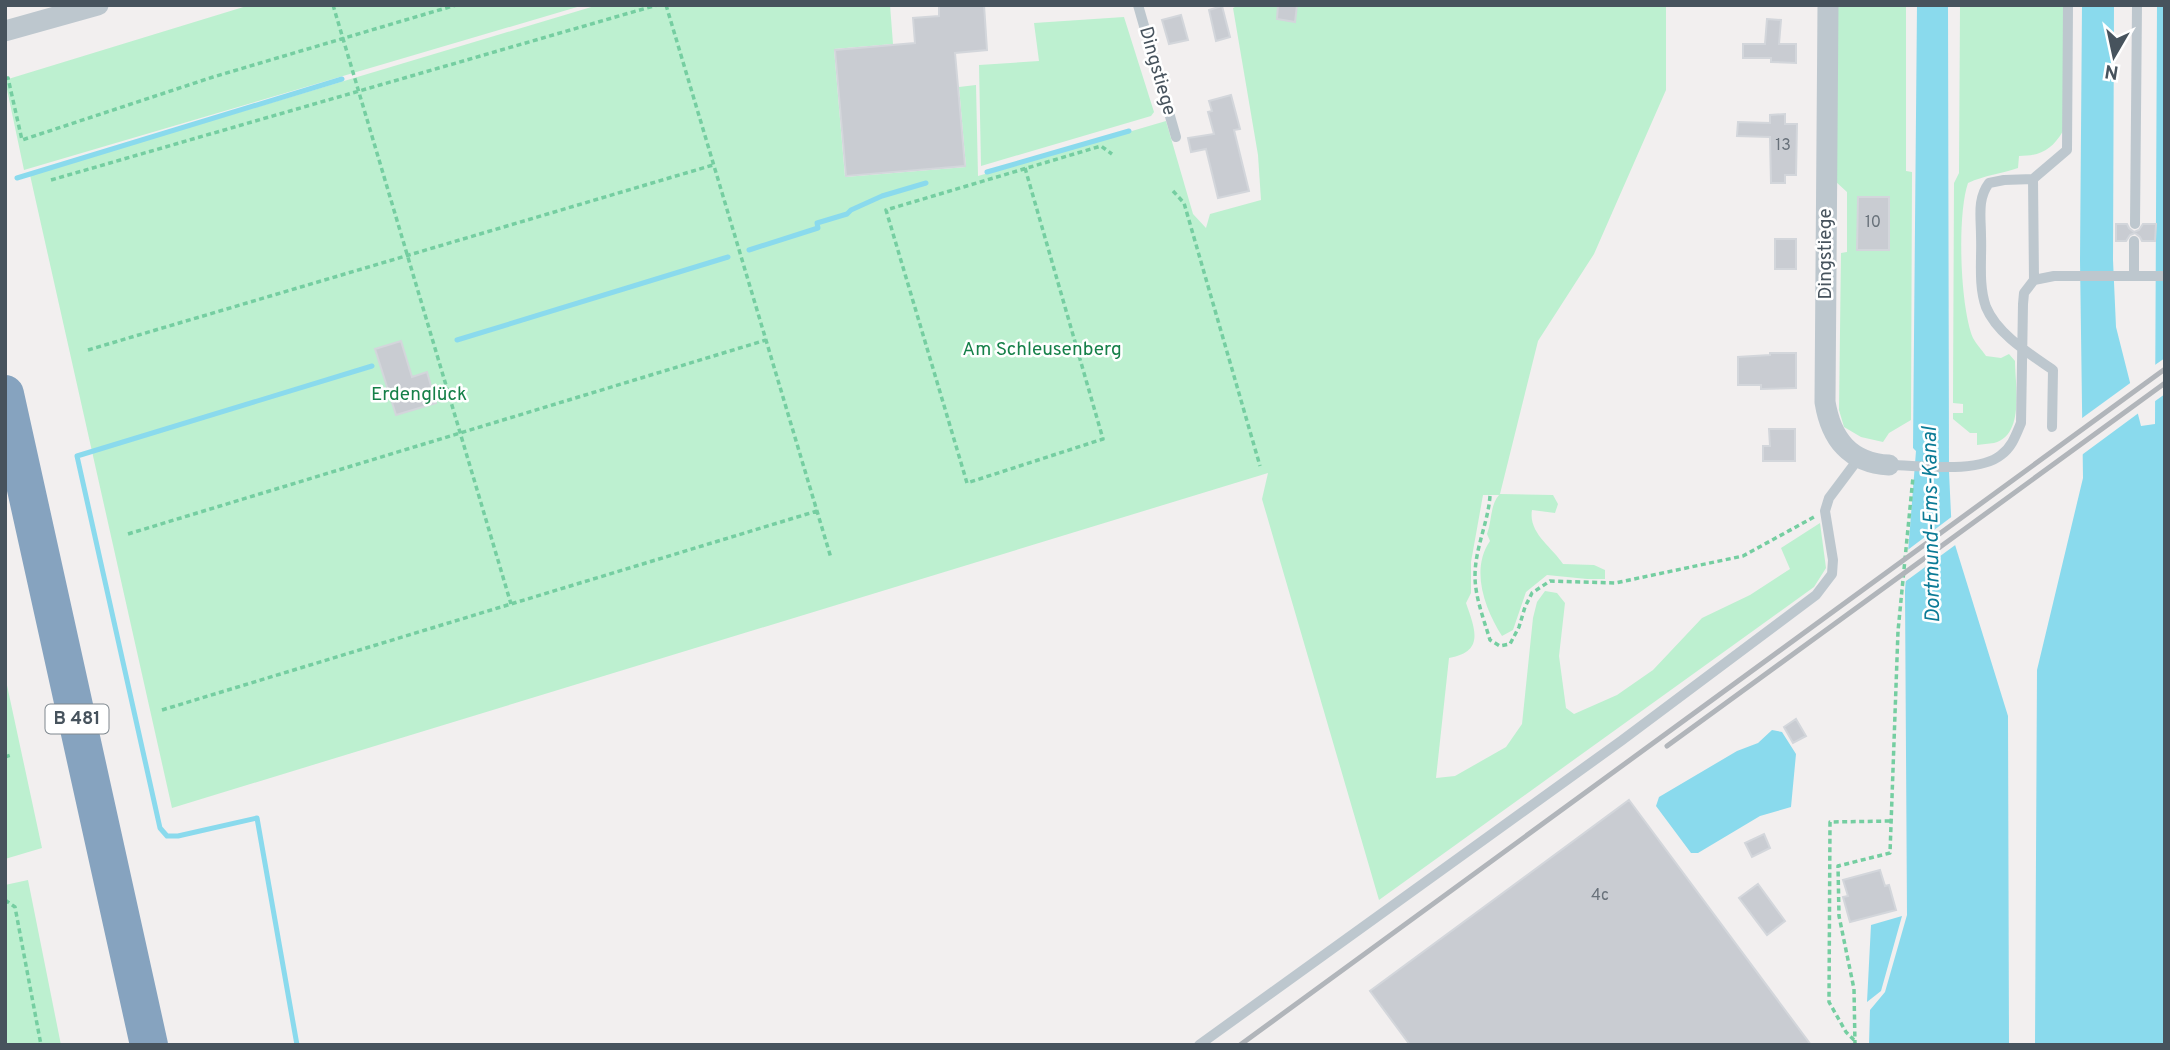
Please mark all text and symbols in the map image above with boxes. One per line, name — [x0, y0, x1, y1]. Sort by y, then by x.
north arrow — [2079, 21, 2149, 91]
street label: Dingstiege — [1133, 24, 1181, 118]
text: N — [2103, 58, 2120, 84]
house number: 13 — [1775, 136, 1791, 156]
street label: Dingstiege — [1814, 208, 1838, 300]
house number: 10 — [1865, 213, 1881, 233]
park label: Am Schleusenberg — [962, 338, 1122, 362]
park label: Erdenglück — [371, 383, 467, 407]
water label: Dortmund-Ems-Kanal — [1917, 425, 1947, 623]
road number: B 481 — [46, 704, 108, 734]
house number: 4c — [1591, 886, 1609, 906]

